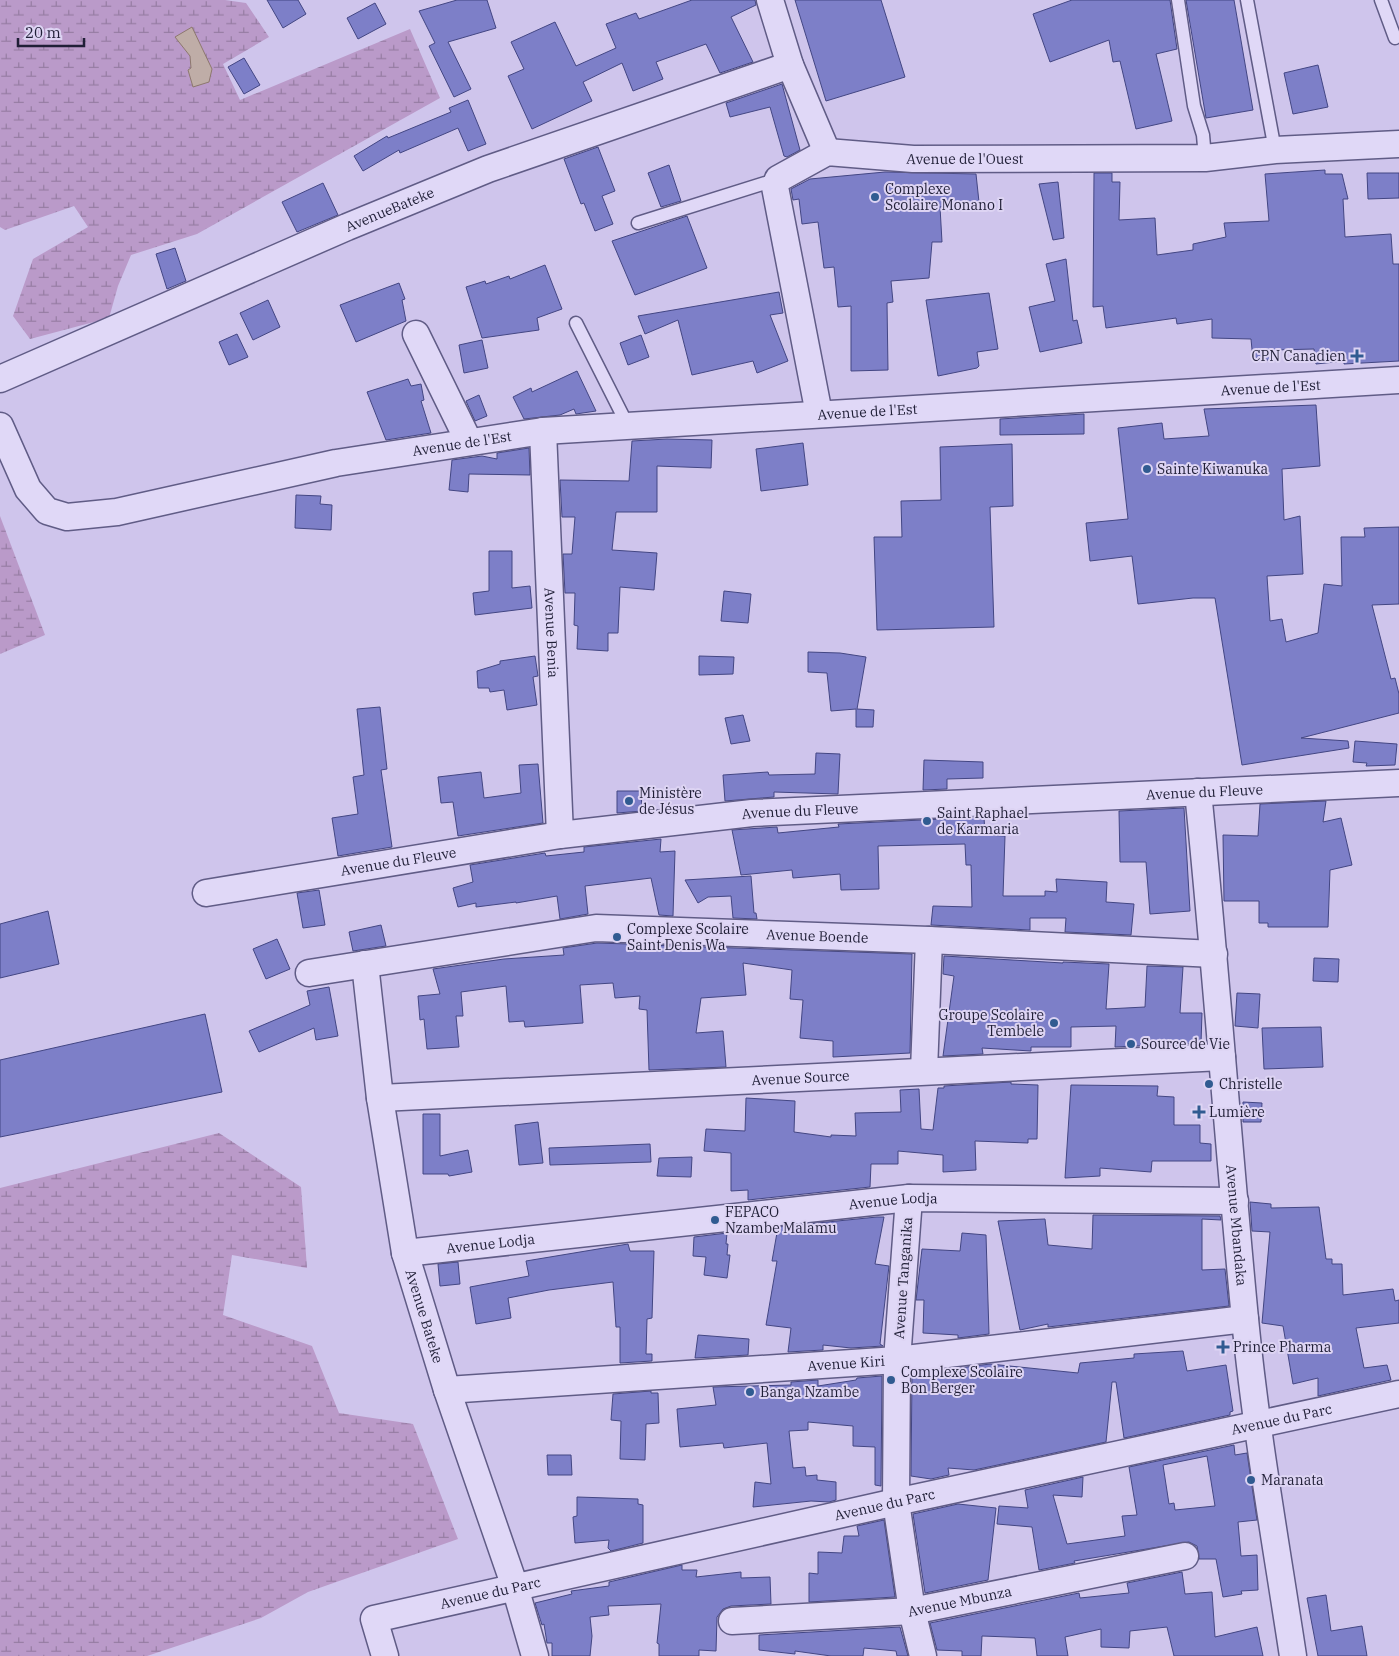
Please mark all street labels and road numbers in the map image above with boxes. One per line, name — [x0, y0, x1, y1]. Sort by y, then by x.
street label: Avenue de l'Ouest — [906, 149, 1024, 168]
street label: AvenueBateke — [343, 183, 437, 236]
street label: Avenue de l'Est — [1220, 376, 1321, 400]
street label: Avenue de l'Est — [817, 400, 918, 424]
street label: Avenue de l'Est — [411, 427, 513, 460]
street label: Avenue Benia — [541, 587, 562, 679]
street label: Avenue du Fleuve — [1146, 780, 1263, 804]
street label: Avenue du Fleuve — [741, 799, 859, 823]
street label: Avenue du Fleuve — [339, 843, 458, 880]
street label: Avenue Boende — [766, 925, 869, 947]
street label: Avenue Source — [751, 1066, 850, 1089]
street label: Avenue Mbandaka — [1222, 1164, 1251, 1287]
street label: Avenue Lodja — [848, 1189, 938, 1214]
street label: Avenue Tanganika — [890, 1216, 916, 1339]
street label: Avenue Lodja — [445, 1230, 536, 1257]
street label: Avenue Bateke — [402, 1267, 447, 1365]
street label: Avenue Kiri — [807, 1352, 885, 1375]
street label: Avenue du Parc — [1230, 1400, 1334, 1439]
street label: Avenue du Parc — [833, 1485, 937, 1525]
street label: Avenue du Parc — [438, 1573, 543, 1613]
street label: Avenue Mbunza — [906, 1582, 1014, 1621]

